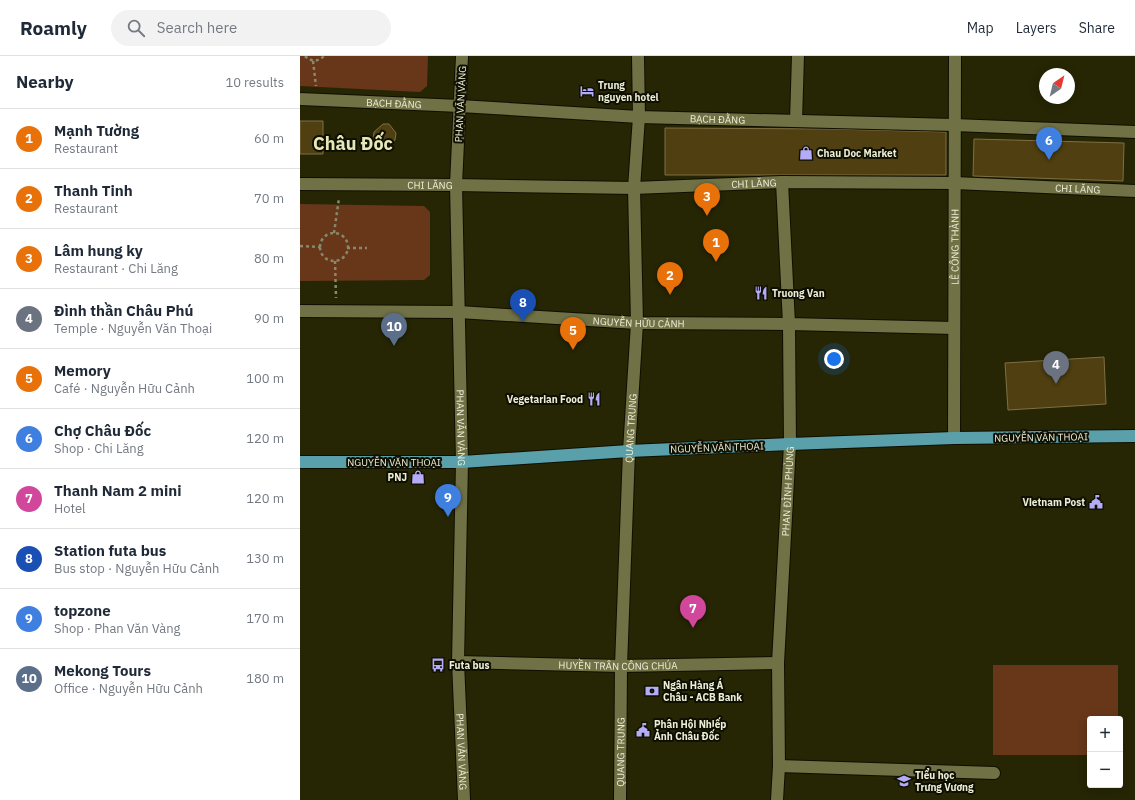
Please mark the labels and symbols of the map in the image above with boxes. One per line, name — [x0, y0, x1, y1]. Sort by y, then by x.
street label: PHAN VĂN VÀNG — [452, 65, 469, 143]
north arrow — [1039, 68, 1075, 104]
place label: Trung nguyen hotel — [598, 79, 659, 104]
hotel icon: Trung nguyen hotel — [579, 83, 595, 99]
street label: BẠCH ĐẰNG — [366, 96, 422, 111]
street label: BẠCH ĐẰNG — [690, 112, 745, 127]
pin: 6 — [1036, 127, 1062, 160]
district label: Châu Đốc — [313, 131, 393, 155]
shop icon: Chau Doc Market — [798, 145, 814, 161]
place label: Chau Doc Market — [817, 147, 897, 160]
street label: CHI LĂNG — [731, 176, 777, 191]
street label: CHI LĂNG — [407, 179, 453, 192]
street label: CHI LĂNG — [1055, 181, 1101, 196]
pin: 3 — [694, 183, 720, 216]
street label: LÊ CÔNG THÀNH — [948, 209, 962, 285]
pin: 1 — [703, 229, 729, 262]
pin: 2 — [657, 262, 683, 295]
restaurant icon: Truong Van — [753, 285, 769, 301]
place label: Truong Van — [772, 287, 825, 300]
pin: 8 — [510, 289, 536, 322]
pin: 10 — [381, 313, 407, 346]
street label: NGUYỄN HỮU CẢNH — [592, 314, 685, 330]
pin: 5 — [560, 317, 586, 350]
your location — [824, 349, 844, 369]
pin: 4 — [1043, 351, 1069, 384]
street label: PHAN VĂN VÀNG — [453, 389, 468, 466]
restaurant icon: Vegetarian Food — [586, 391, 602, 407]
place label: Vegetarian Food — [507, 393, 583, 406]
street label: QUANG TRUNG — [623, 393, 640, 463]
street label: NGUYỄN VĂN THOẠI — [994, 430, 1088, 445]
street label: NGUYỄN VĂN THOẠI — [670, 439, 764, 456]
street label: PHAN ĐÌNH PHÙNG — [779, 446, 797, 537]
street label: NGUYỄN VĂN THOẠI — [347, 456, 441, 469]
shop icon: PNJ — [410, 469, 426, 485]
place label: PNJ — [388, 471, 407, 484]
pin: 9 — [435, 484, 461, 517]
public building icon: Vietnam Post — [1088, 494, 1104, 510]
place label: Vietnam Post — [1022, 496, 1085, 509]
pin: 7 — [680, 595, 706, 628]
bus stop icon: Futa bus — [430, 657, 446, 673]
street label: HUYỀN TRÂN CÔNG CHÚA — [558, 658, 678, 673]
place label: Futa bus — [449, 659, 490, 672]
place label: Ngân Hàng Á Châu - ACB Bank — [663, 677, 742, 704]
bank icon: Ngân Hàng Á Châu - ACB Bank — [644, 683, 660, 699]
street label: PHAN VĂN VÀNG — [453, 713, 470, 790]
place label: Phân Hội Nhiếp Ảnh Châu Đốc — [654, 716, 726, 743]
street label: QUANG TRUNG — [614, 717, 628, 787]
public building icon: Phân Hội Nhiếp Ảnh Châu Đốc — [635, 722, 651, 738]
place label: Tiểu học Trưng Vương — [915, 768, 974, 794]
school or university icon: Tiểu học Trưng Vương — [896, 773, 912, 789]

